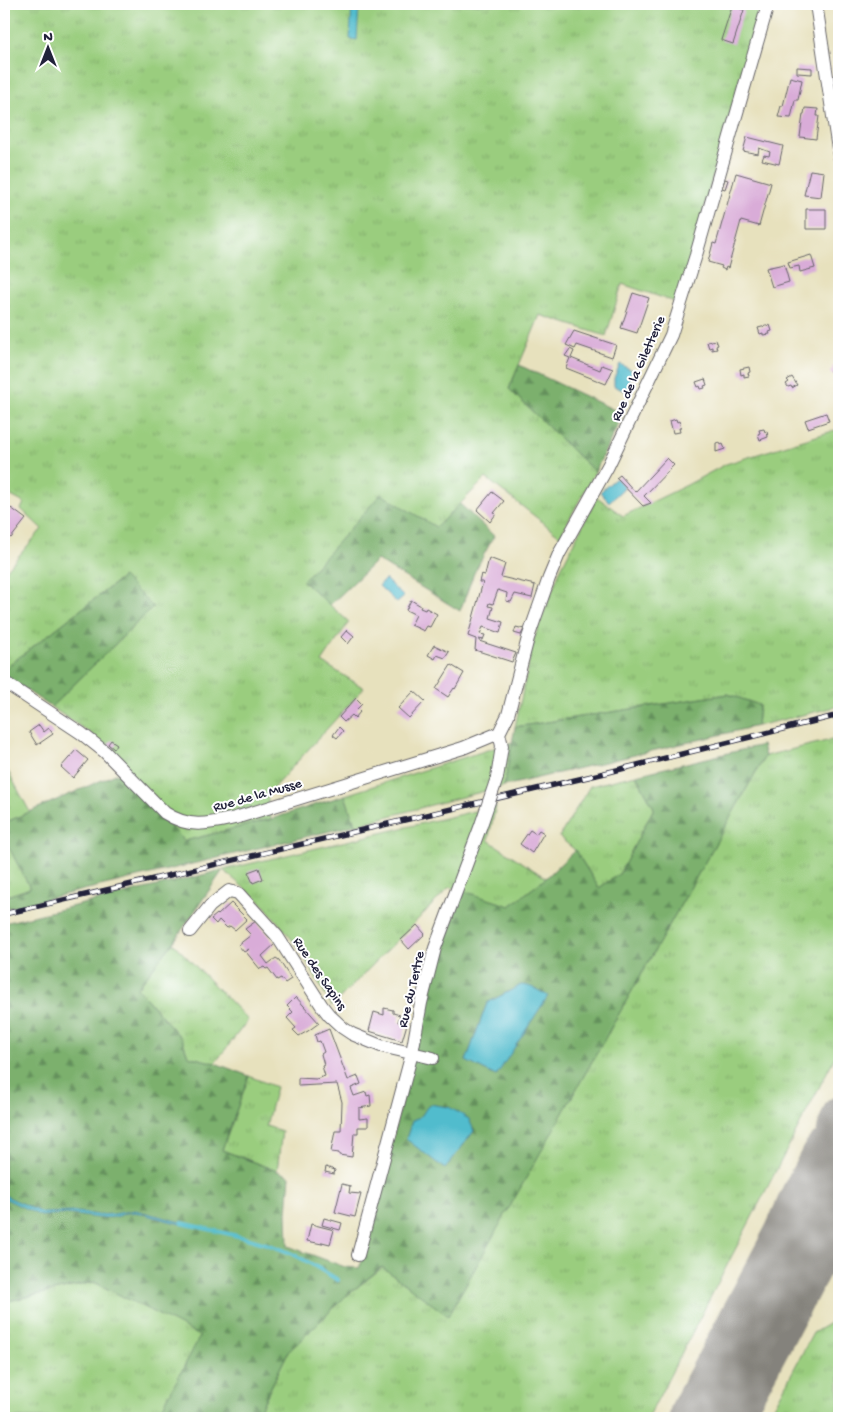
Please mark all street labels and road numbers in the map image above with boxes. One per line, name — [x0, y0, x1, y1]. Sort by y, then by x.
street label: Rue de la Giletterie — [608, 313, 670, 424]
street label: Rue de la Musse — [212, 775, 305, 817]
street label: Rue des Sapins — [288, 935, 350, 1015]
street label: Rue du Tertre — [395, 949, 430, 1029]

